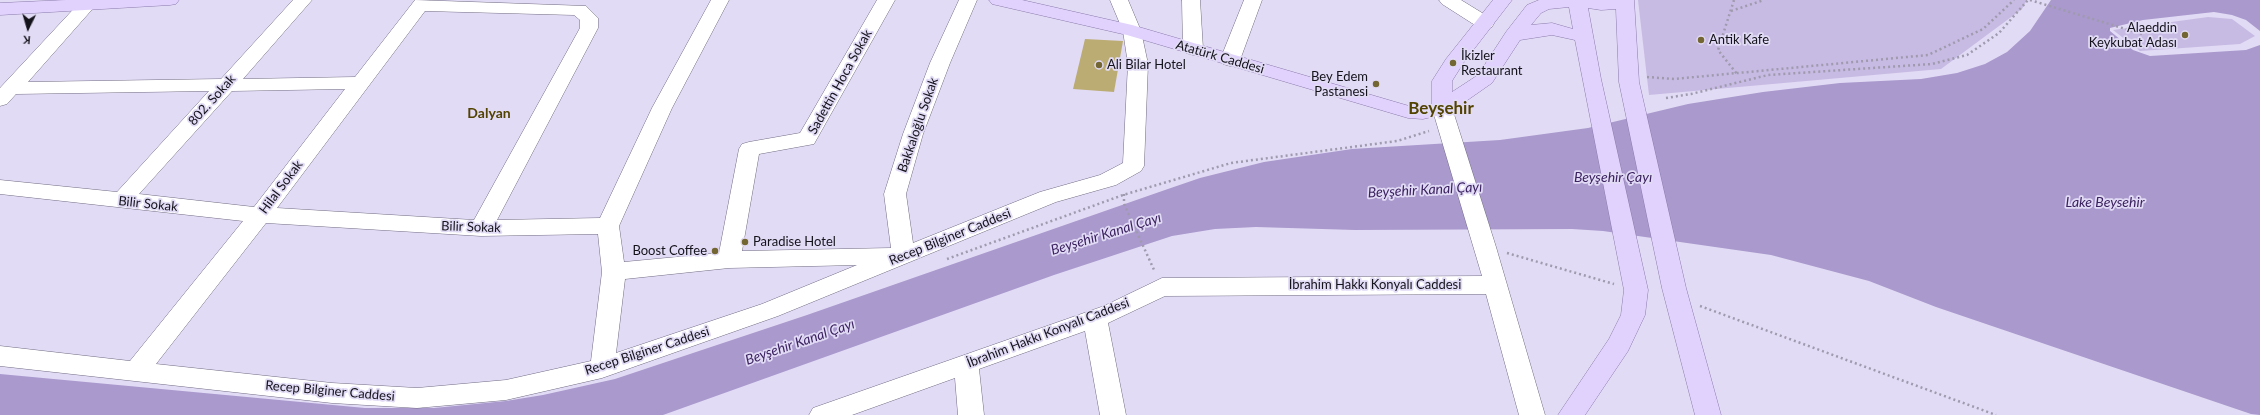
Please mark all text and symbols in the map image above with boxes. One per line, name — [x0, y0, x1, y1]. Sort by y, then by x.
north arrow — [8, 8, 48, 48]
place label: Alaeddin Keykubat Adası — [2089, 20, 2177, 51]
street label: Sadettin Hoca Sokak — [805, 27, 875, 137]
marker: Alaeddin Keykubat Adası — [2180, 30, 2190, 40]
place label: Antik Kafe — [1709, 32, 1769, 48]
text: K — [23, 34, 31, 47]
marker: Antik Kafe — [1696, 35, 1706, 45]
street label: Atatürk Caddesi — [1174, 37, 1266, 77]
place label: İkizler Restaurant — [1461, 48, 1522, 79]
place label: Ali Bilar Hotel — [1107, 57, 1186, 73]
marker: İkizler Restaurant — [1448, 58, 1458, 68]
marker: Ali Bilar Hotel — [1094, 60, 1104, 70]
place label: Bey Edem Pastanesi — [1311, 69, 1368, 100]
street label: 802. Sokak — [185, 71, 239, 129]
street label: Bakkaloğlu Sokak — [894, 76, 942, 174]
marker: Bey Edem Pastanesi — [1371, 79, 1381, 89]
district label: Beyşehir — [1408, 99, 1474, 119]
district label: Dalyan — [467, 105, 511, 121]
street label: Hilal Sokak — [256, 157, 306, 217]
water label: Beyşehir Çayı — [1574, 169, 1652, 185]
water label: Beyşehir Kanal Çayı — [1367, 179, 1483, 201]
street label: Bilir Sokak — [118, 193, 178, 215]
water label: Lake Beysehir — [2066, 194, 2144, 210]
street label: Recep Bilginer Caddesi — [887, 205, 1013, 269]
water label: Beyşehir Kanal Çayı — [1049, 209, 1163, 259]
street label: Bilir Sokak — [441, 218, 501, 236]
place label: Paradise Hotel — [753, 234, 836, 250]
marker: Paradise Hotel — [740, 237, 750, 247]
place label: Boost Coffee — [632, 243, 707, 259]
marker: Boost Coffee — [710, 246, 720, 256]
street label: İbrahim Hakkı Konyalı Caddesi — [1289, 277, 1461, 293]
street label: İbrahim Hakkı Konyalı Caddesi — [965, 295, 1131, 371]
water label: Beyşehir Kanal Çayı — [743, 315, 857, 369]
street label: Recep Bilginer Caddesi — [583, 323, 711, 379]
street label: Recep Bilginer Caddesi — [265, 378, 395, 404]

